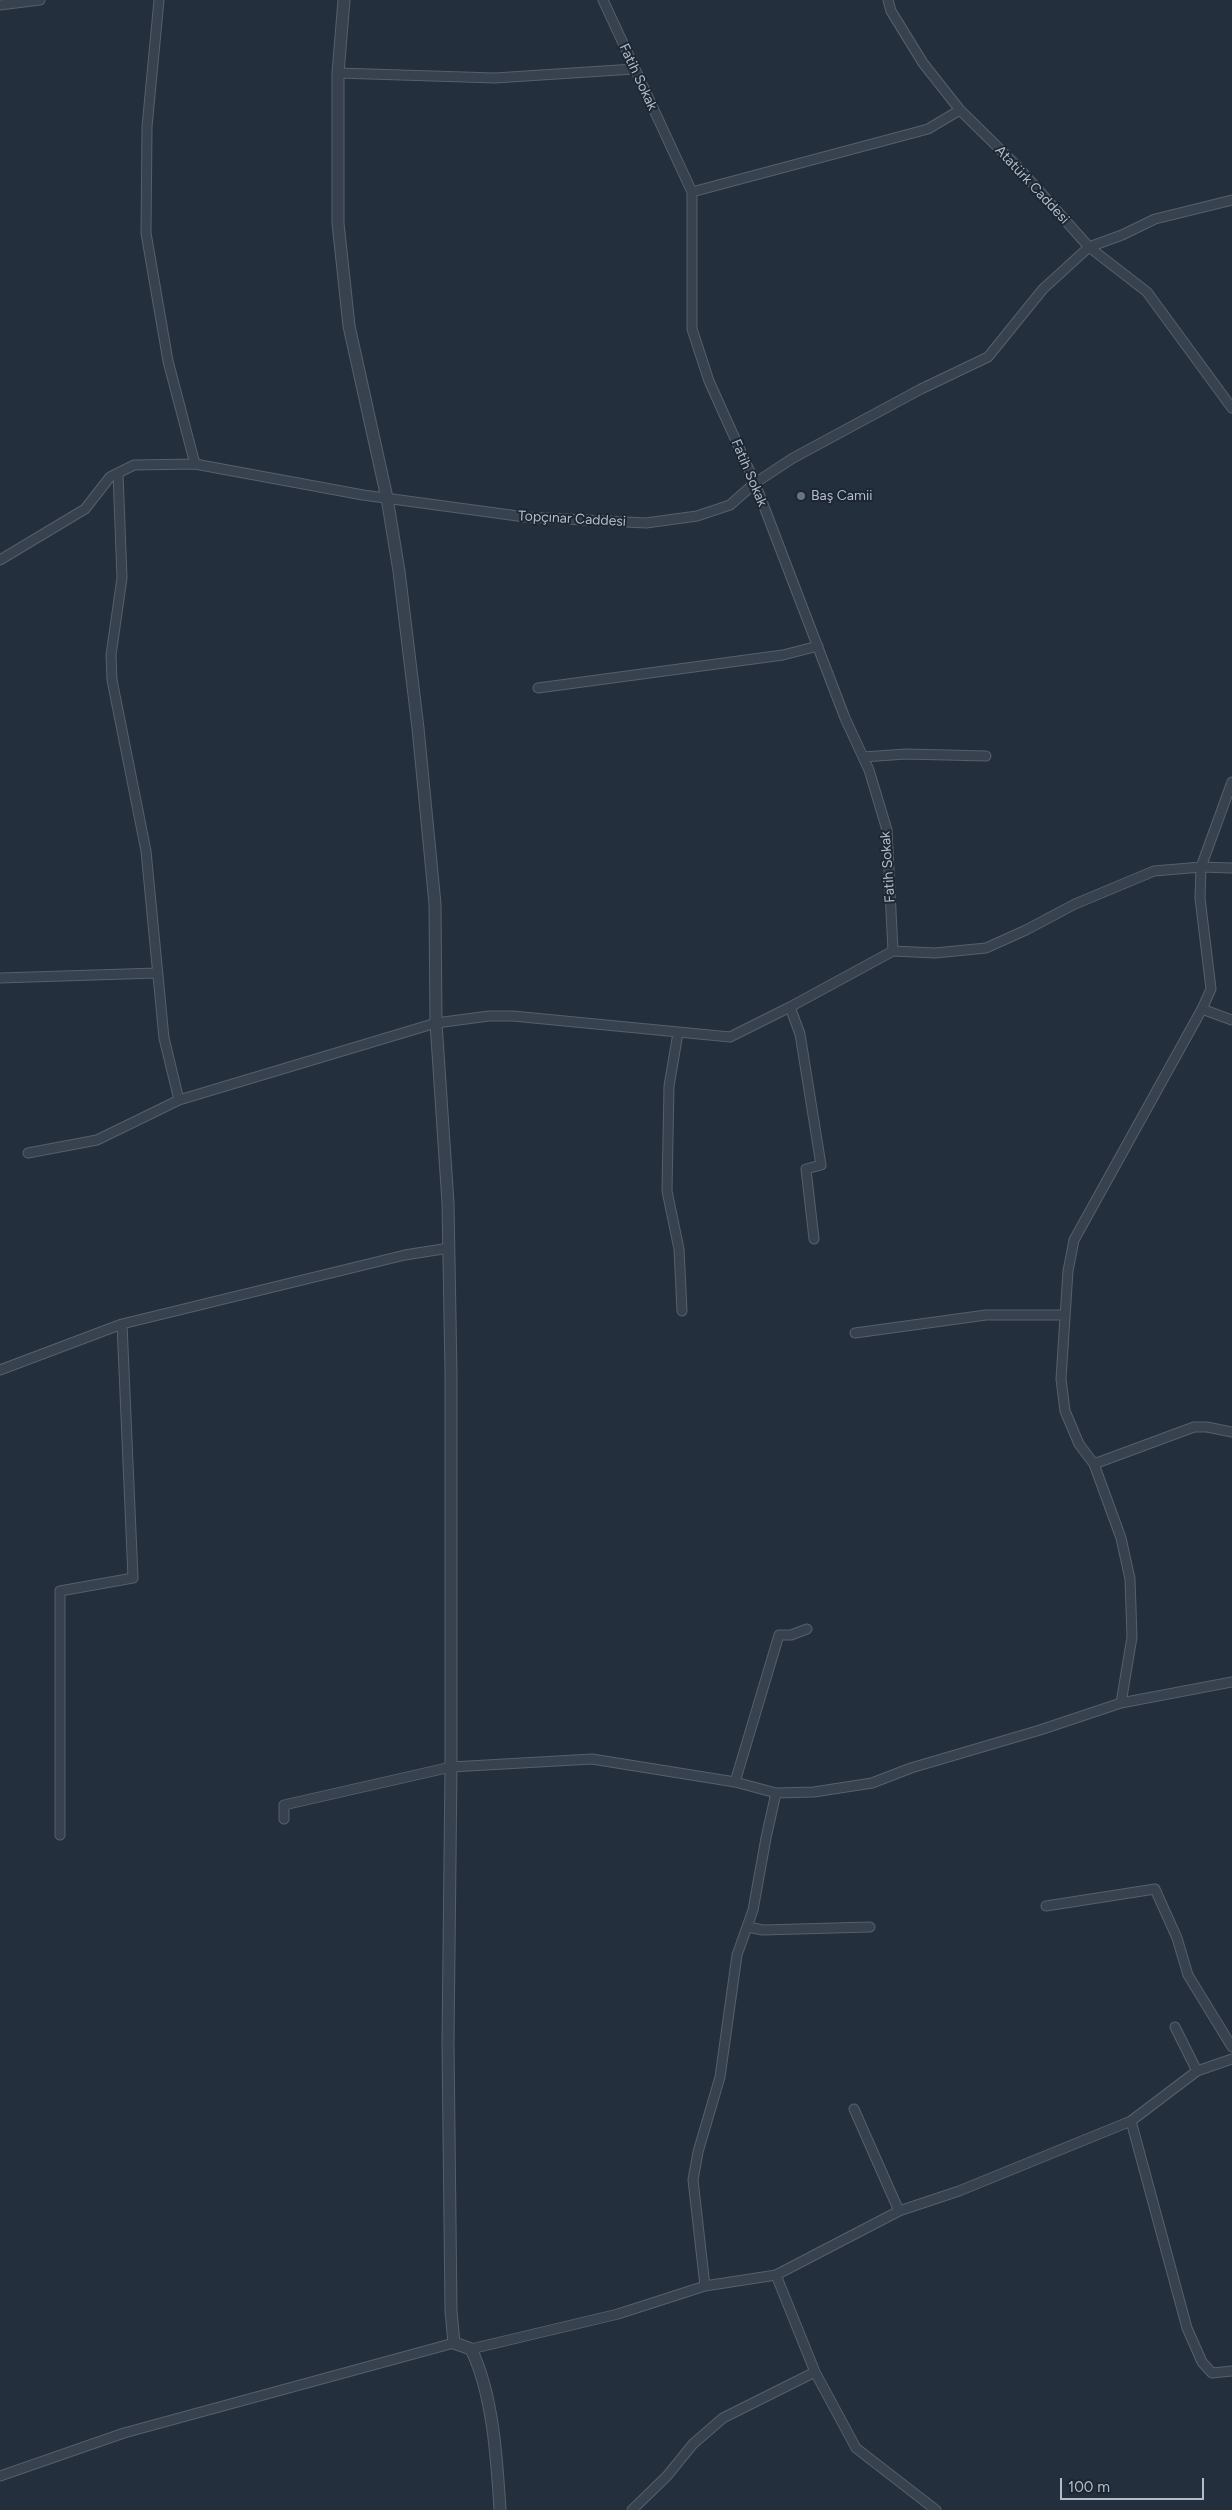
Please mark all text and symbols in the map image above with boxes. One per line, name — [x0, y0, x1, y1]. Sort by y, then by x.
street label: Fatih Sokak — [615, 41, 661, 113]
street label: Atatürk Caddesi — [991, 142, 1073, 228]
street label: Fatih Sokak — [727, 437, 771, 509]
place label: Baş Camii — [811, 488, 872, 504]
marker: Baş Camii — [795, 490, 807, 502]
street label: Topçınar Caddesi — [517, 508, 627, 530]
street label: Fatih Sokak — [877, 831, 899, 903]
scale bar — [1062, 2468, 1206, 2500]
text: 100 m — [1068, 2478, 1110, 2496]

